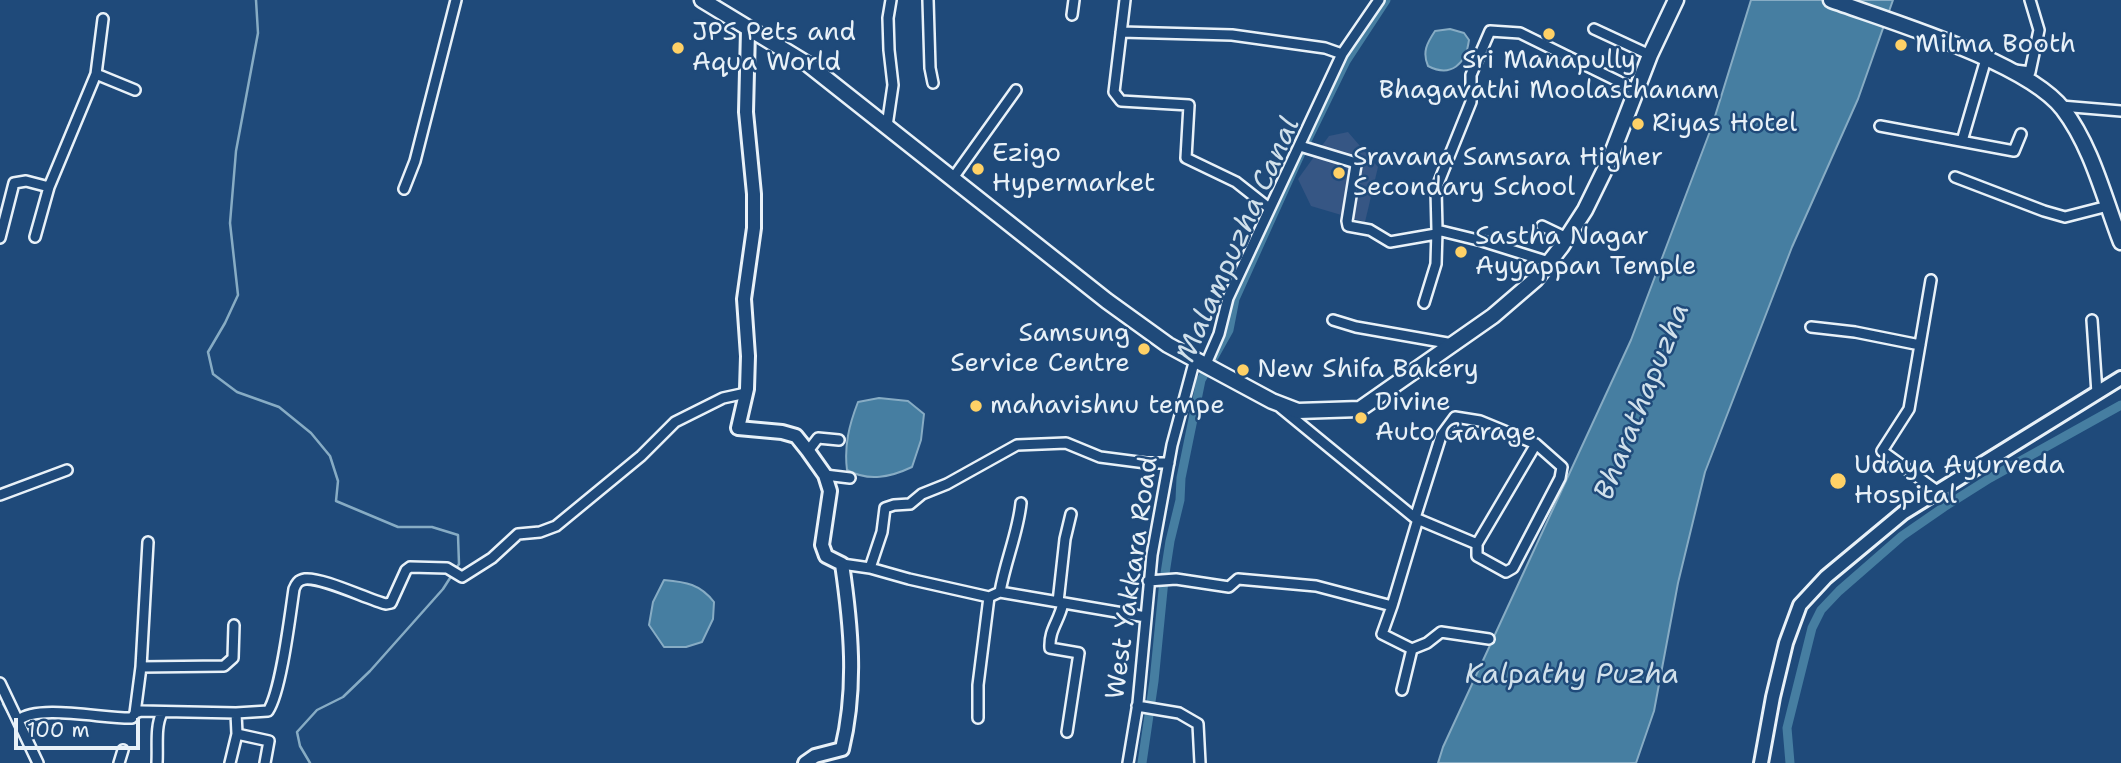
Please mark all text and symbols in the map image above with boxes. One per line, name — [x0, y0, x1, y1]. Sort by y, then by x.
place label: JPS Pets and Aqua World — [692, 17, 856, 78]
marker: Sri Manapully Bhagavathi Moolasthanam — [1541, 26, 1557, 42]
place label: Milma Booth — [1915, 29, 2076, 61]
marker: Milma Booth — [1893, 37, 1909, 53]
marker: JPS Pets and Aqua World — [670, 40, 686, 56]
place label: Sri Manapully Bhagavathi Moolasthanam — [1379, 45, 1719, 106]
place label: Riyas Hotel — [1652, 108, 1797, 140]
water label: Malampuzha Canal — [1170, 112, 1308, 368]
marker: Riyas Hotel — [1630, 116, 1646, 132]
place label: Ezigo Hypermarket — [992, 138, 1155, 200]
place label: Sravana Samsara Higher Secondary School — [1353, 142, 1663, 204]
marker: Ezigo Hypermarket — [970, 161, 986, 177]
marker: Sravana Samsara Higher Secondary School — [1331, 165, 1347, 181]
place label: Sastha Nagar Ayyappan Temple — [1475, 221, 1696, 282]
marker: Sastha Nagar Ayyappan Temple — [1453, 244, 1469, 260]
water label: Bharathapuzha — [1588, 299, 1698, 505]
place label: Samsung Service Centre — [950, 318, 1130, 380]
marker: Samsung Service Centre — [1136, 341, 1152, 357]
place label: New Shifa Bakery — [1257, 354, 1479, 386]
marker: New Shifa Bakery — [1235, 362, 1251, 378]
place label: Divine Auto Garage — [1375, 387, 1536, 448]
place label: mahavishnu tempe — [990, 390, 1225, 422]
marker: mahavishnu tempe — [968, 398, 984, 414]
marker: Divine Auto Garage — [1353, 410, 1369, 426]
place label: Udaya Ayurveda Hospital — [1854, 450, 2065, 512]
street label: West Yakkara Road — [1101, 455, 1165, 701]
marker: Udaya Ayurveda Hospital — [1828, 471, 1848, 491]
water label: Kalpathy Puzha — [1465, 659, 1679, 693]
scale bar — [18, 704, 144, 748]
text: 100 m — [27, 716, 90, 744]

